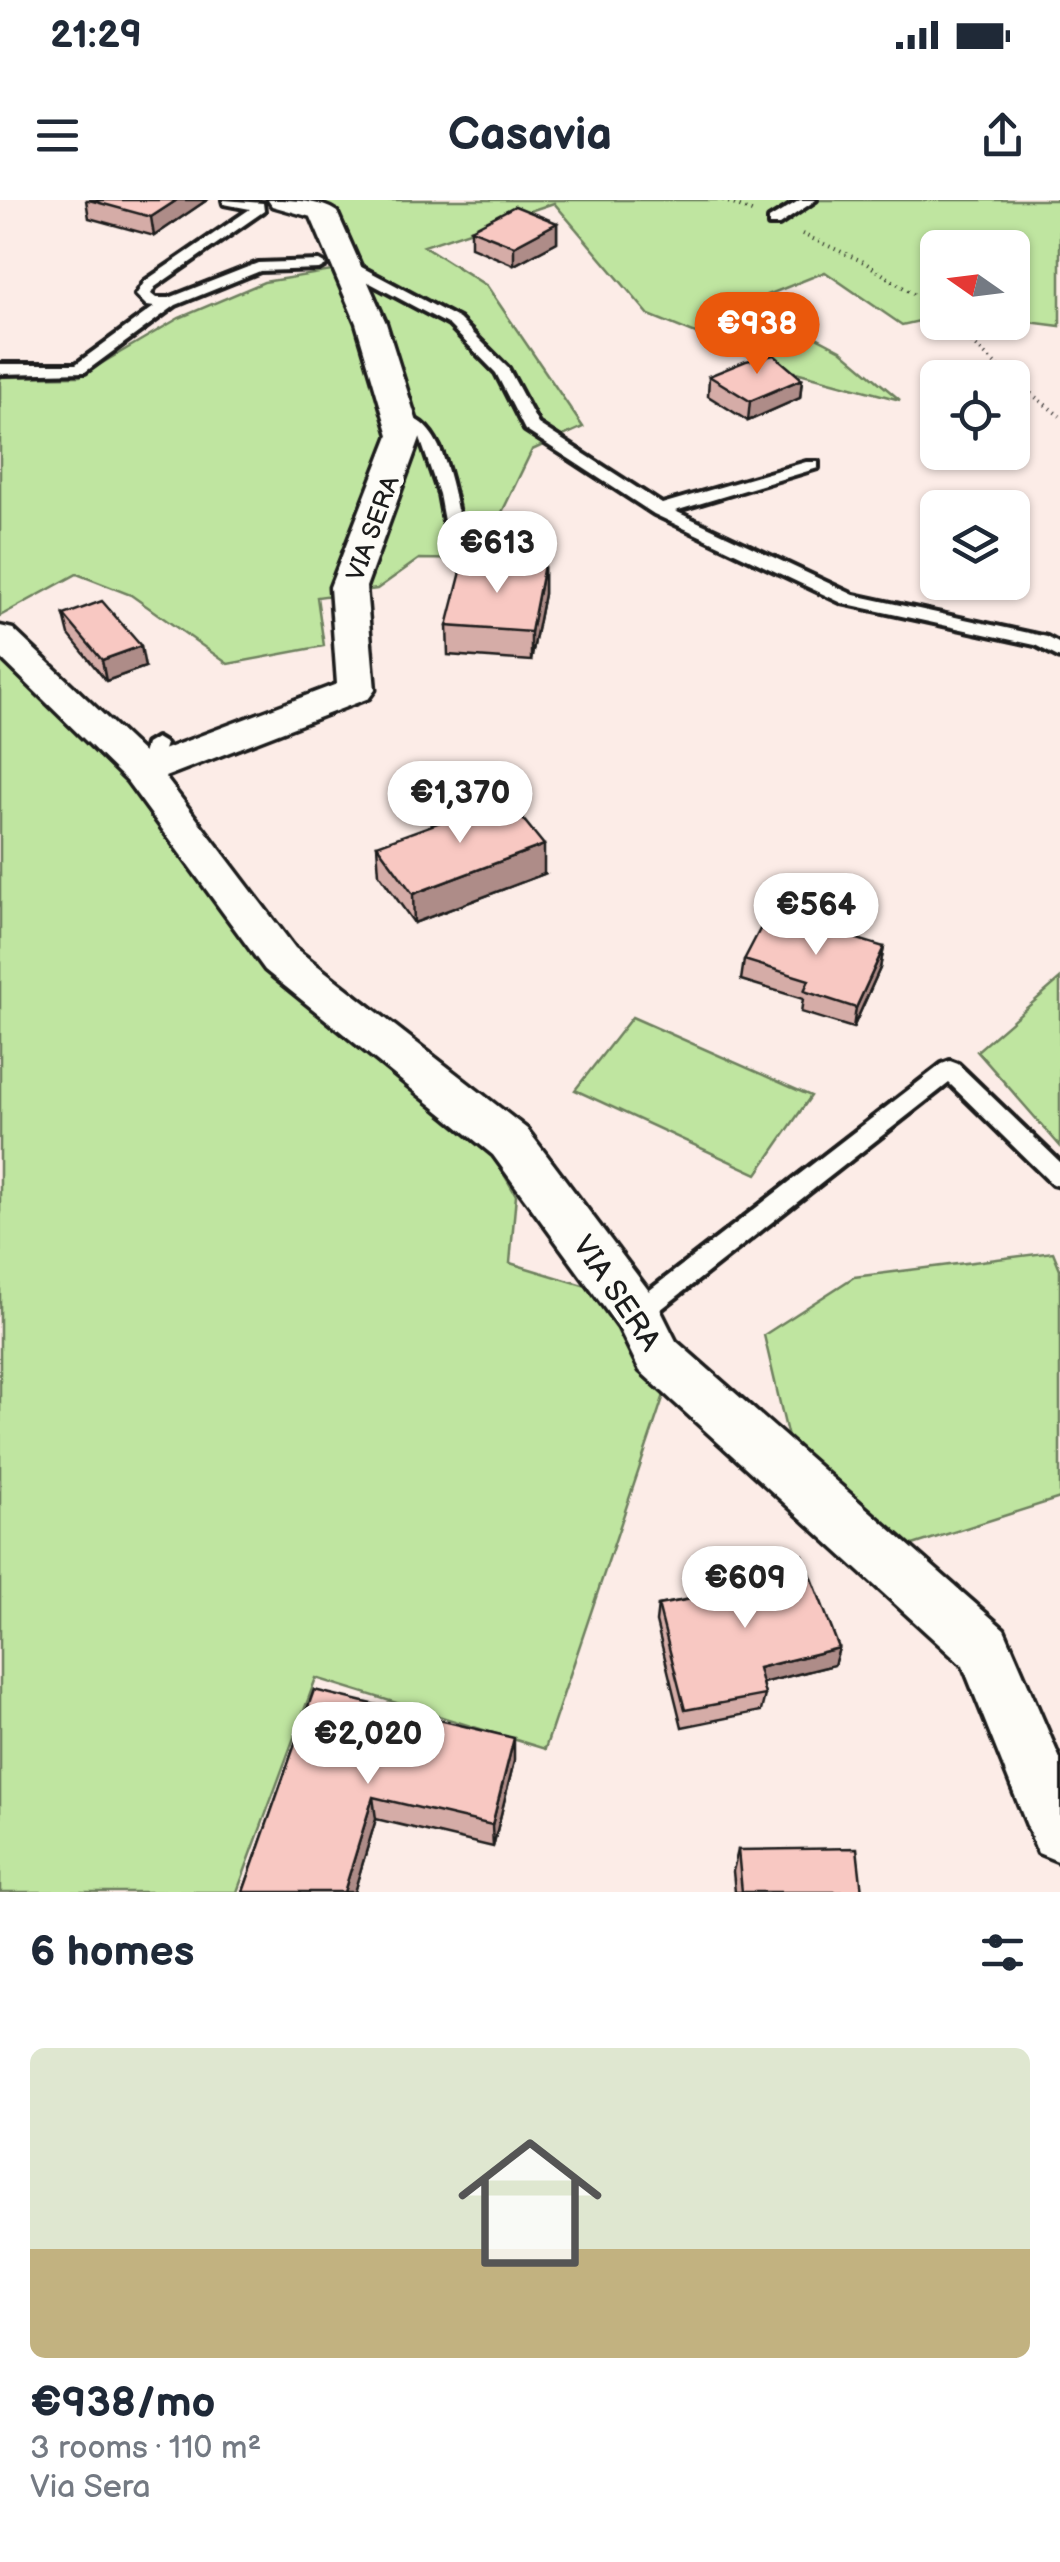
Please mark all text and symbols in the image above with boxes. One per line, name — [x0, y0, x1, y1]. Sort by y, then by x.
text: 21:29 — [50, 13, 142, 58]
icon: menu — [30, 108, 85, 163]
text: Casavia — [448, 108, 612, 163]
icon: share — [975, 108, 1030, 163]
north arrow — [920, 230, 1030, 340]
map controls — [920, 230, 1030, 600]
pin: €938 — [698, 292, 816, 377]
text: €938 — [717, 305, 797, 344]
button: locate — [920, 360, 1030, 470]
street label: VIA SERA — [340, 471, 407, 585]
button: layers — [920, 490, 1030, 600]
pin: €613 — [438, 511, 556, 596]
text: €613 — [459, 524, 535, 563]
pin: €1,370 — [379, 761, 541, 846]
text: €1,370 — [410, 774, 511, 813]
pin: €564 — [757, 873, 875, 958]
text: €564 — [776, 886, 856, 925]
street label: VIA SERA — [565, 1229, 668, 1359]
pin: €609 — [686, 1546, 804, 1631]
text: €609 — [704, 1559, 786, 1598]
pin: €2,020 — [287, 1702, 449, 1787]
text: €2,020 — [314, 1715, 422, 1754]
icon: filters — [975, 1925, 1030, 1980]
text: 6 homes — [30, 1927, 194, 1978]
icon: home — [440, 2113, 620, 2293]
text: €938/mo — [30, 2378, 215, 2429]
text: 3 rooms · 110 m² — [30, 2429, 261, 2468]
text: Via Sera — [30, 2468, 151, 2507]

